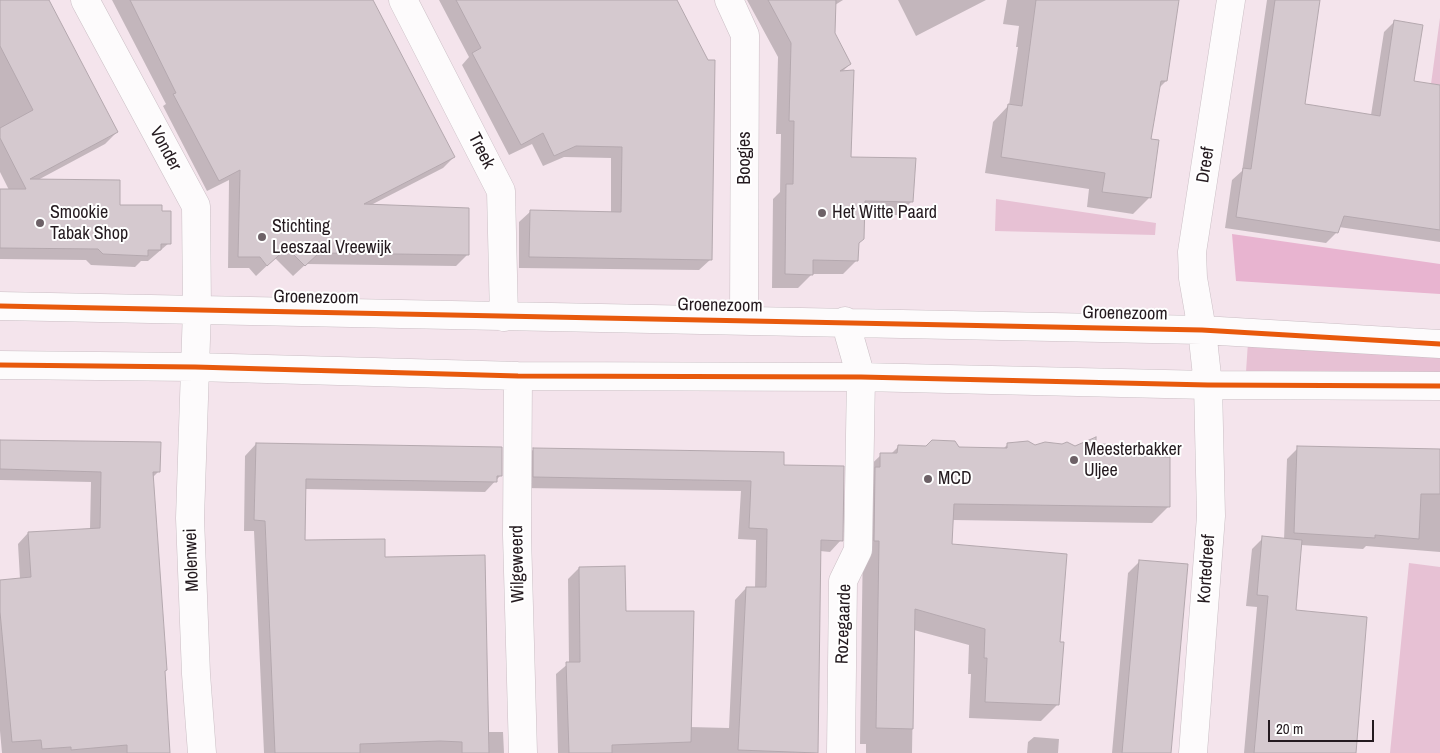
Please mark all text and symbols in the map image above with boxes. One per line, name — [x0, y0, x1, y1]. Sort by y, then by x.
street label: Vonder — [144, 123, 186, 175]
street label: Treek — [463, 130, 499, 172]
street label: Boogjes — [734, 131, 756, 185]
street label: Dreef — [1193, 145, 1219, 185]
place label: Smookie Tabak Shop — [50, 202, 128, 244]
place label: Het Witte Paard — [832, 202, 937, 224]
marker: Het Witte Paard — [816, 207, 828, 219]
place label: Stichting Leeszaal Vreewijk — [272, 216, 391, 258]
marker: Smookie Tabak Shop — [34, 217, 46, 229]
marker: Stichting Leeszaal Vreewijk — [256, 231, 268, 243]
street label: Groenezoom — [273, 286, 359, 310]
street label: Groenezoom — [677, 294, 763, 318]
street label: Groenezoom — [1082, 302, 1168, 326]
place label: Meesterbakker Uljee — [1084, 439, 1182, 482]
marker: Meesterbakker Uljee — [1068, 454, 1080, 466]
place label: MCD — [938, 468, 972, 490]
marker: MCD — [922, 473, 934, 485]
street label: Wilgeweerd — [507, 525, 529, 603]
street label: Molenwei — [180, 528, 204, 592]
street label: Kortedreef — [1194, 534, 1220, 604]
street label: Rozegaarde — [832, 583, 856, 665]
scale bar — [1270, 710, 1376, 742]
text: 20 m — [1276, 718, 1303, 739]

